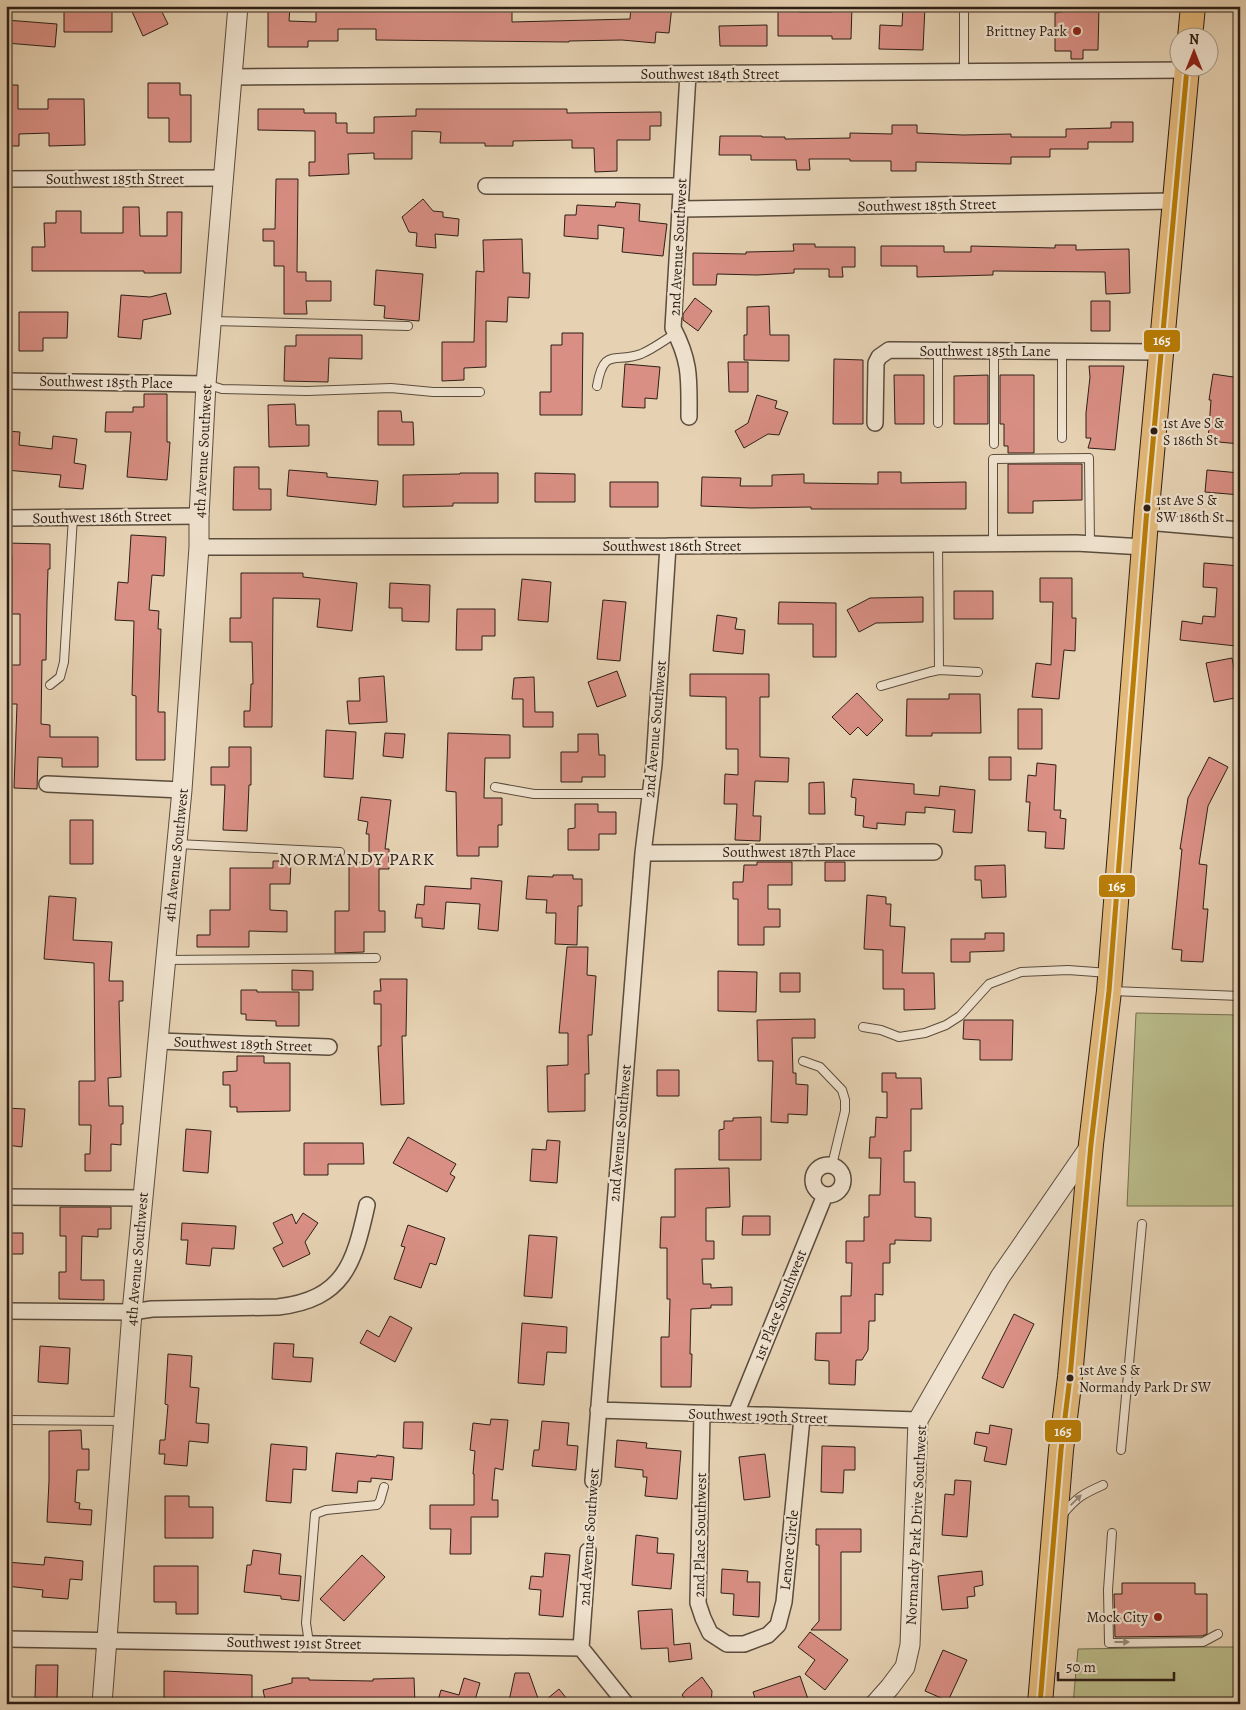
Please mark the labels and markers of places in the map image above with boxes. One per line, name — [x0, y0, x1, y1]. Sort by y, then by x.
place label: Brittney Park — [986, 21, 1068, 41]
marker: Brittney Park — [1071, 25, 1083, 37]
place label: 1st Ave S & S 186th St — [1163, 414, 1224, 450]
marker: 1st Ave S & S 186th St — [1149, 426, 1159, 436]
place label: 1st Ave S & SW 186th St — [1156, 491, 1225, 527]
marker: 1st Ave S & SW 186th St — [1142, 503, 1152, 513]
place label: 1st Ave S & Normandy Park Dr SW — [1079, 1361, 1212, 1397]
marker: 1st Ave S & Normandy Park Dr SW — [1065, 1373, 1075, 1383]
place label: Mock City — [1086, 1607, 1148, 1627]
marker: Mock City — [1152, 1611, 1164, 1623]

